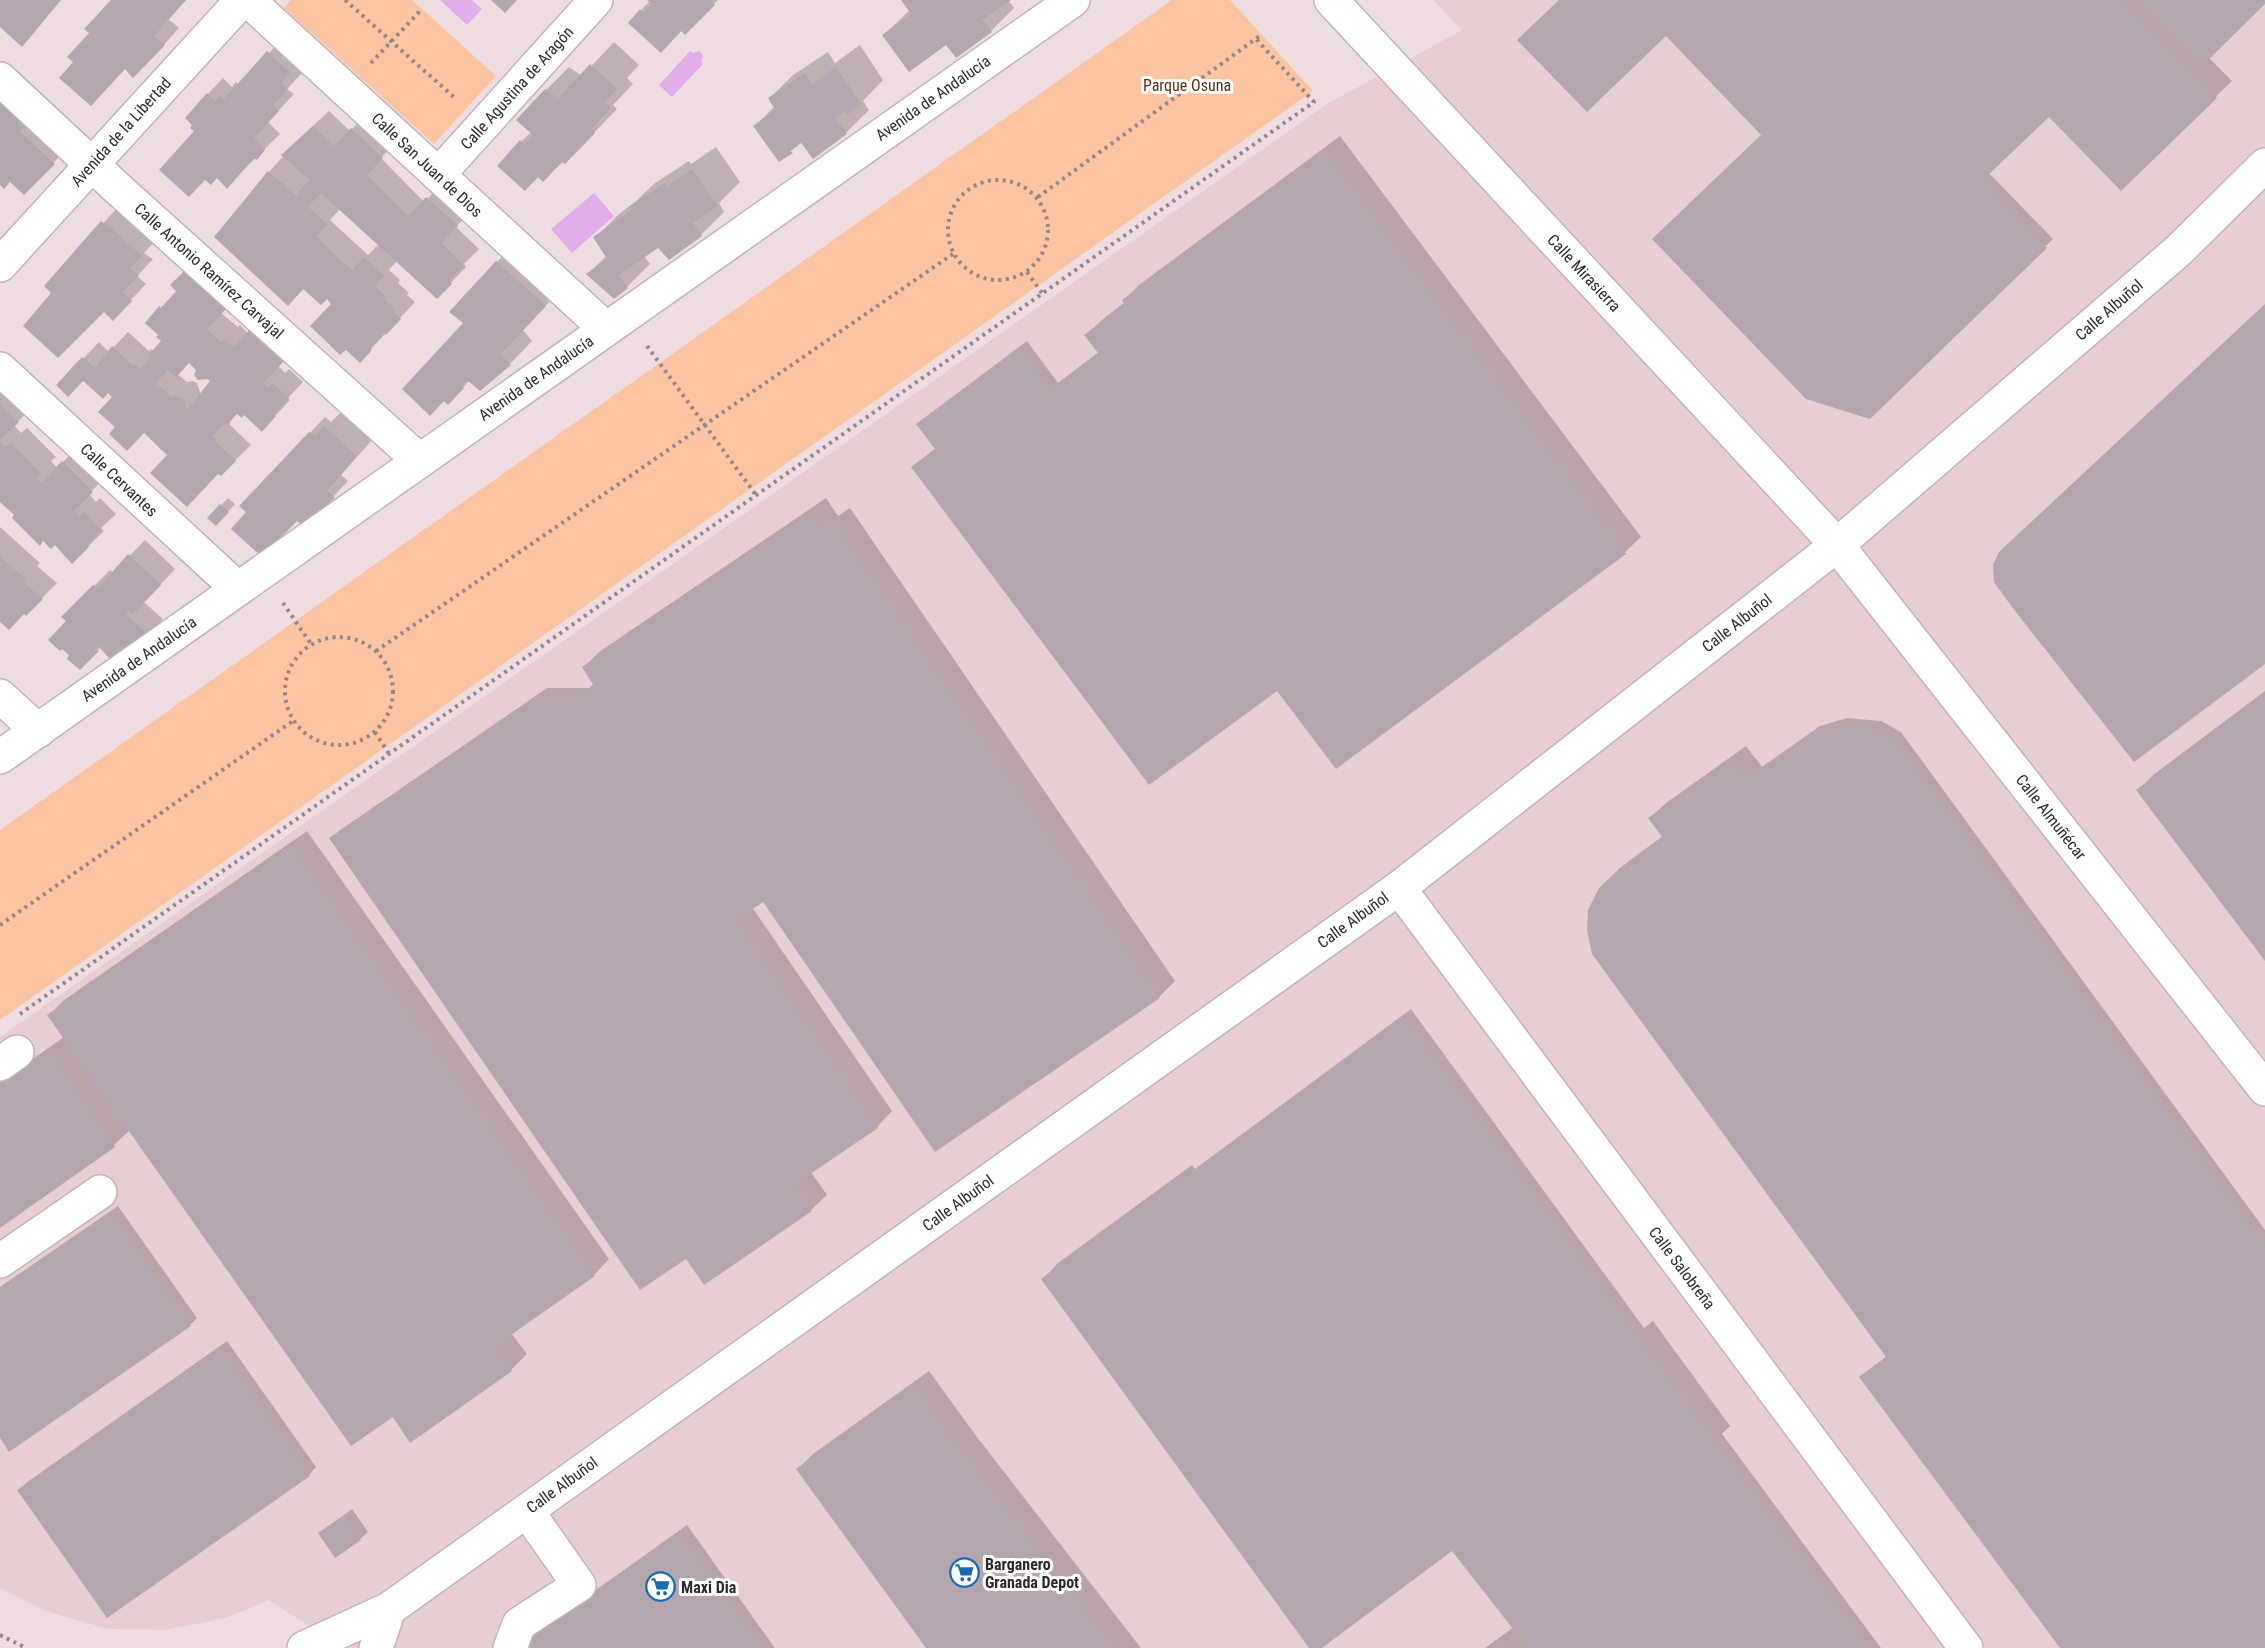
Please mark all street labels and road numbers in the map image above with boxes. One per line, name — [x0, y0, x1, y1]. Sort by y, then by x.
street label: Calle Agustina de Aragón — [457, 23, 577, 153]
street label: Avenida de Andalucía — [872, 51, 994, 145]
street label: Avenida de la Libertad — [67, 74, 175, 190]
street label: Calle San Juan de Dios — [368, 109, 486, 221]
street label: Calle Antonio Ramírez Carvajal — [131, 199, 287, 343]
street label: Calle Mirasierra — [1543, 230, 1625, 316]
street label: Calle Albuñol — [2071, 276, 2147, 344]
street label: Avenida de Andalucía — [475, 331, 597, 425]
street label: Calle Cervantes — [76, 439, 162, 521]
street label: Calle Albuñol — [1698, 590, 1776, 656]
street label: Avenida de Andalucía — [78, 612, 200, 706]
street label: Calle Almuñécar — [2012, 771, 2090, 864]
street label: Calle Albuñol — [1314, 888, 1392, 952]
street label: Calle Albuñol — [919, 1171, 997, 1235]
street label: Calle Salobreña — [1645, 1223, 1719, 1313]
street label: Calle Albuñol — [523, 1453, 601, 1517]

